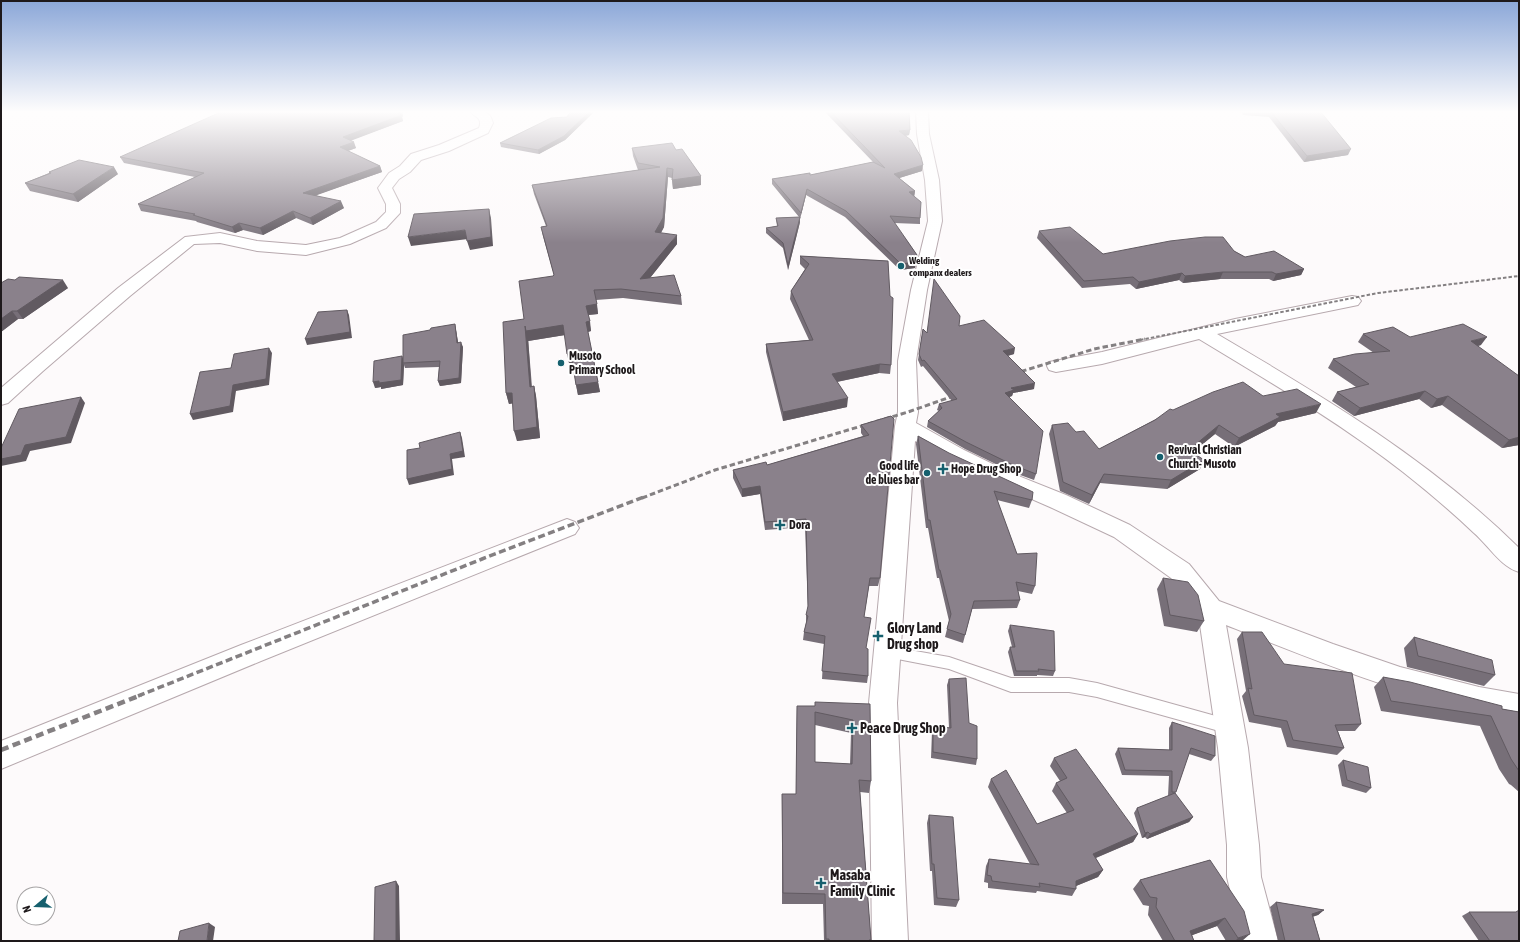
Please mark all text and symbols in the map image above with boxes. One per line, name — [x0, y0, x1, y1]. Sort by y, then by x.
place label: Welding companx dealers — [908, 255, 972, 278]
marker: Welding companx dealers — [896, 261, 906, 271]
place label: Musoto Primary School — [569, 349, 636, 377]
marker: Musoto Primary School — [556, 358, 566, 368]
place label: Revival Christian Church- Musoto — [1168, 443, 1242, 471]
marker: Revival Christian Church- Musoto — [1155, 452, 1165, 462]
place label: Good life de blues bar — [865, 459, 920, 487]
place label: Hope Drug Shop — [951, 462, 1022, 476]
marker: Hope Drug Shop — [938, 464, 948, 474]
marker: Good life de blues bar — [922, 468, 932, 478]
place label: Dora — [789, 518, 811, 532]
marker: Dora — [774, 519, 786, 531]
place label: Glory Land Drug shop — [887, 620, 942, 652]
marker: Glory Land Drug shop — [872, 630, 884, 642]
place label: Peace Drug Shop — [860, 720, 946, 736]
marker: Peace Drug Shop — [847, 723, 857, 733]
place label: Masaba Family Clinic — [830, 867, 896, 899]
marker: Masaba Family Clinic — [815, 877, 827, 889]
north arrow — [16, 886, 56, 926]
text: N — [20, 904, 33, 914]

